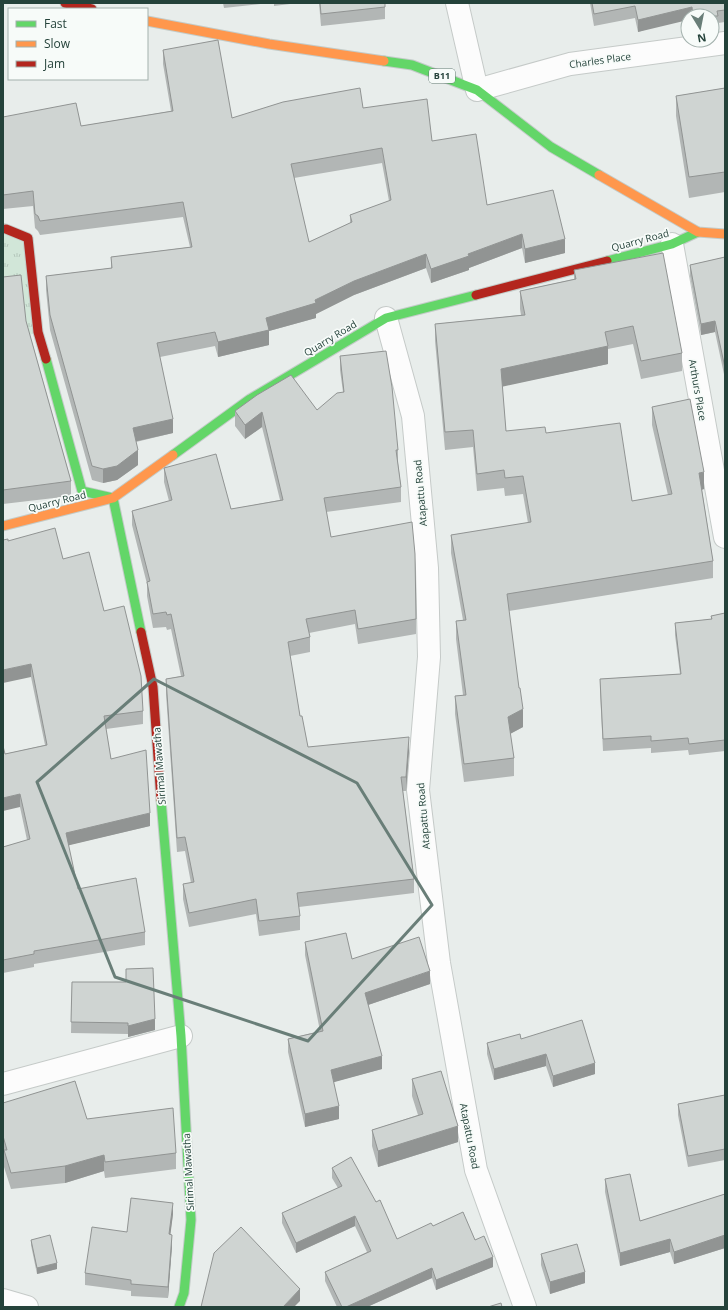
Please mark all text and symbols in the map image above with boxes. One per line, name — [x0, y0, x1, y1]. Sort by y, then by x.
legend — [8, 8, 148, 80]
north arrow — [680, 8, 720, 48]
text: Fast — [44, 15, 67, 32]
text: N — [696, 30, 708, 47]
text: Slow — [44, 35, 71, 52]
street label: Charles Place — [568, 49, 632, 71]
text: Jam — [43, 55, 65, 72]
road number: B11 — [429, 69, 455, 83]
street label: Quarry Road — [610, 226, 670, 254]
street label: Quarry Road — [301, 317, 359, 359]
street label: Arthurs Place — [686, 358, 710, 422]
street label: Atapattu Road — [410, 459, 430, 527]
street label: Quarry Road — [27, 487, 87, 515]
street label: Sirimal Mawatha — [149, 727, 169, 805]
street label: Atapattu Road — [413, 782, 433, 850]
street label: Atapattu Road — [457, 1102, 483, 1170]
street label: Sirimal Mawatha — [179, 1133, 197, 1211]

